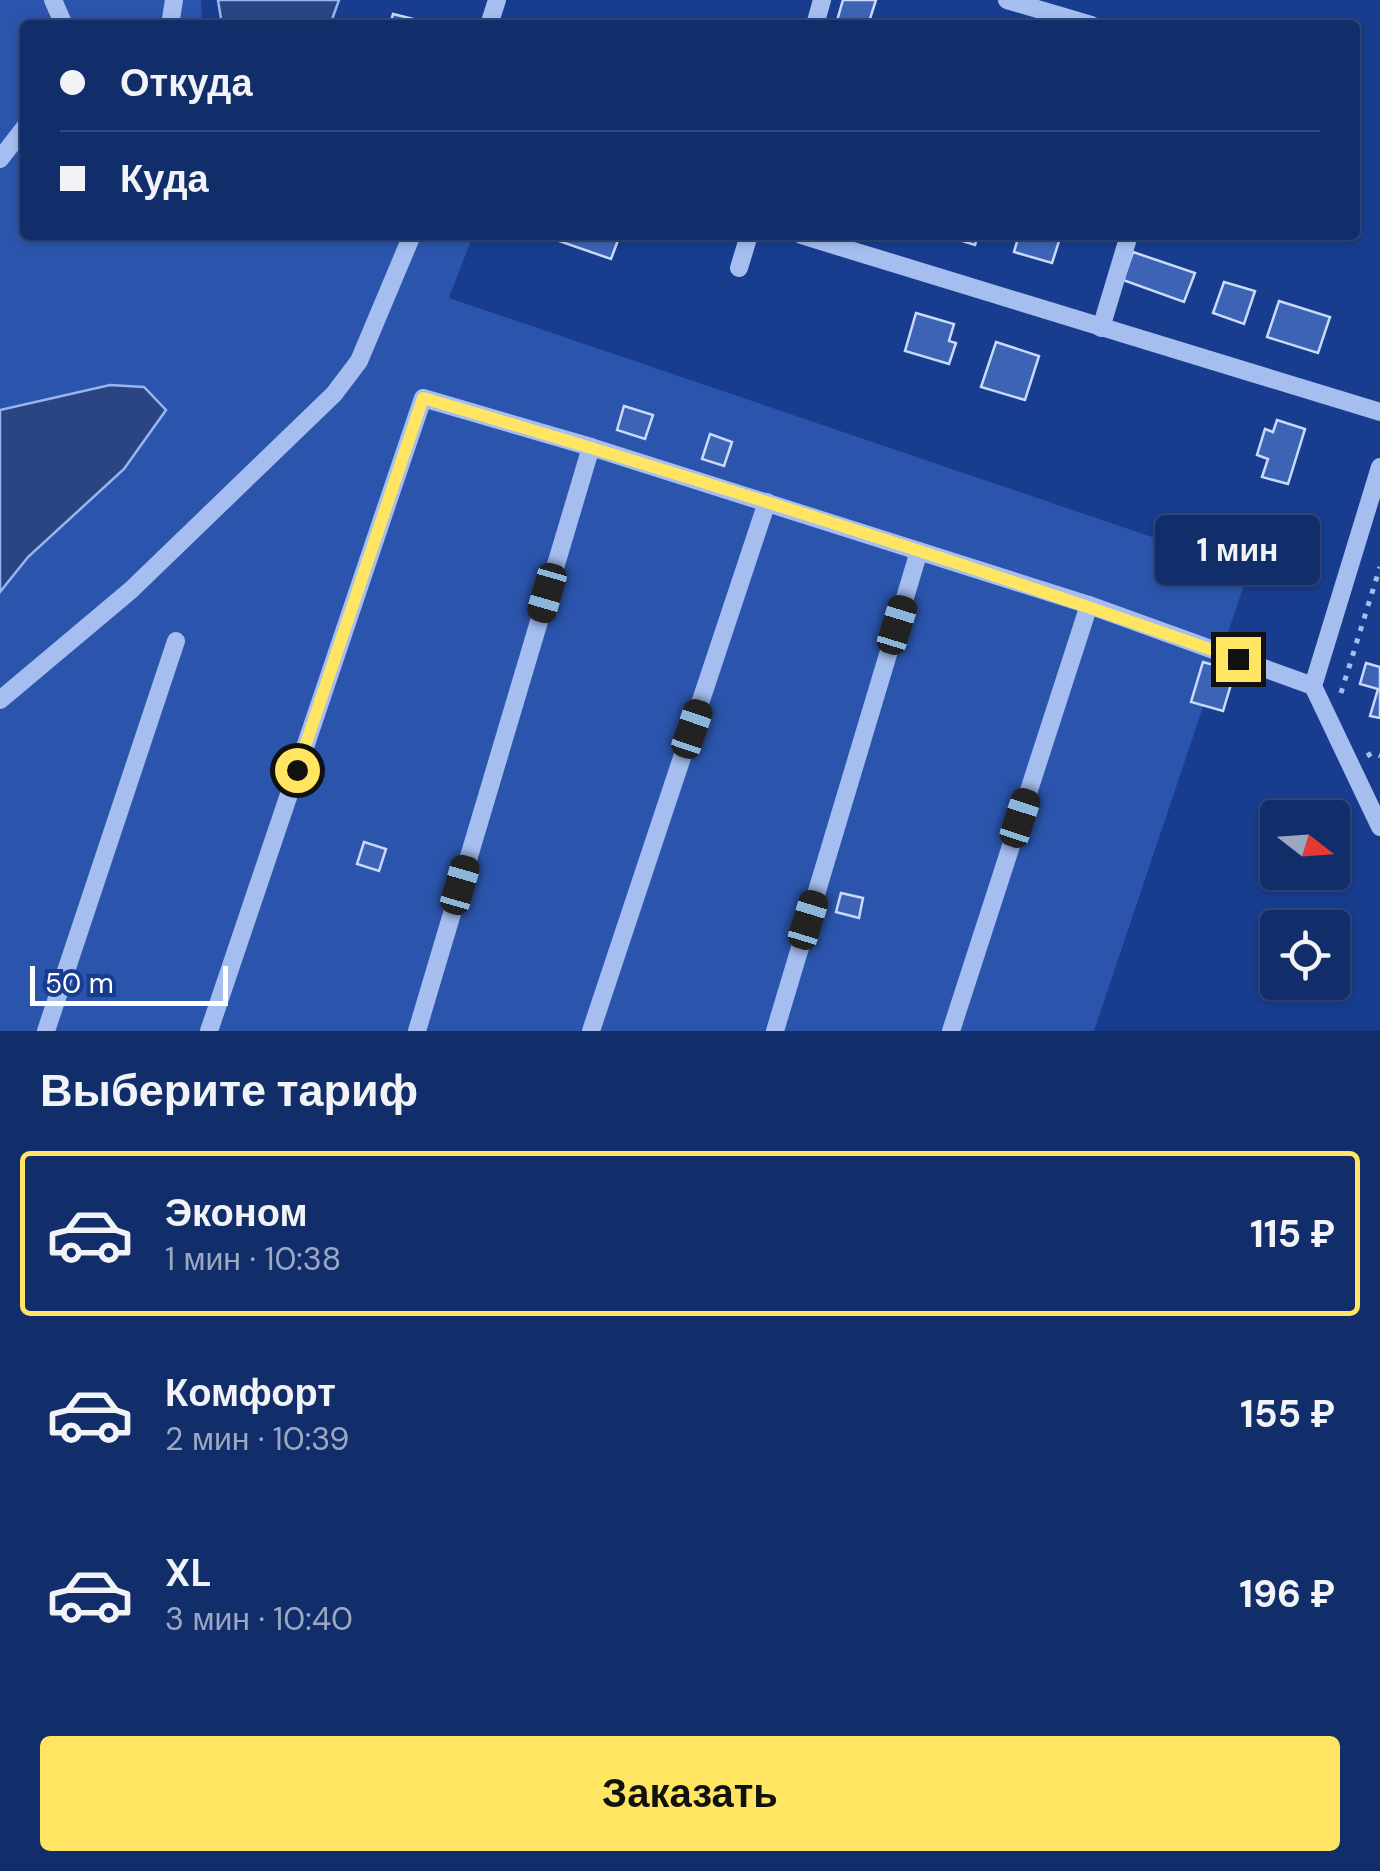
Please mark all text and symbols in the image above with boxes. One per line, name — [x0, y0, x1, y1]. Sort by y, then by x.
text: Откуда — [120, 58, 253, 108]
text: Куда — [120, 154, 209, 204]
callout: 1 мин — [1156, 514, 1320, 584]
text: 1 мин — [1197, 529, 1278, 571]
car — [524, 560, 570, 626]
car — [874, 592, 920, 658]
route end — [1216, 637, 1261, 682]
car — [668, 696, 716, 762]
route start — [275, 748, 320, 793]
car — [996, 785, 1044, 851]
north arrow — [1260, 800, 1350, 890]
map controls — [1260, 800, 1350, 1000]
car — [437, 852, 483, 918]
car — [785, 887, 831, 953]
button: locate — [1260, 910, 1350, 1000]
scale bar — [30, 961, 228, 1006]
text: 50 m — [45, 965, 114, 1002]
text: Выберите тариф — [40, 1061, 418, 1120]
text: Эконом — [165, 1188, 308, 1238]
icon: car — [45, 1189, 135, 1279]
text: 115 ₽ — [1250, 1209, 1335, 1259]
text: 1 мин · 10:38 — [165, 1238, 341, 1280]
text: Комфорт — [165, 1368, 336, 1418]
icon: car — [45, 1369, 135, 1459]
text: 155 ₽ — [1240, 1389, 1335, 1439]
text: 2 мин · 10:39 — [165, 1418, 349, 1460]
text: XL — [165, 1548, 212, 1598]
icon: car — [45, 1549, 135, 1639]
text: 196 ₽ — [1239, 1569, 1335, 1619]
text: 3 мин · 10:40 — [165, 1598, 353, 1640]
button: Заказать — [40, 1736, 1340, 1851]

